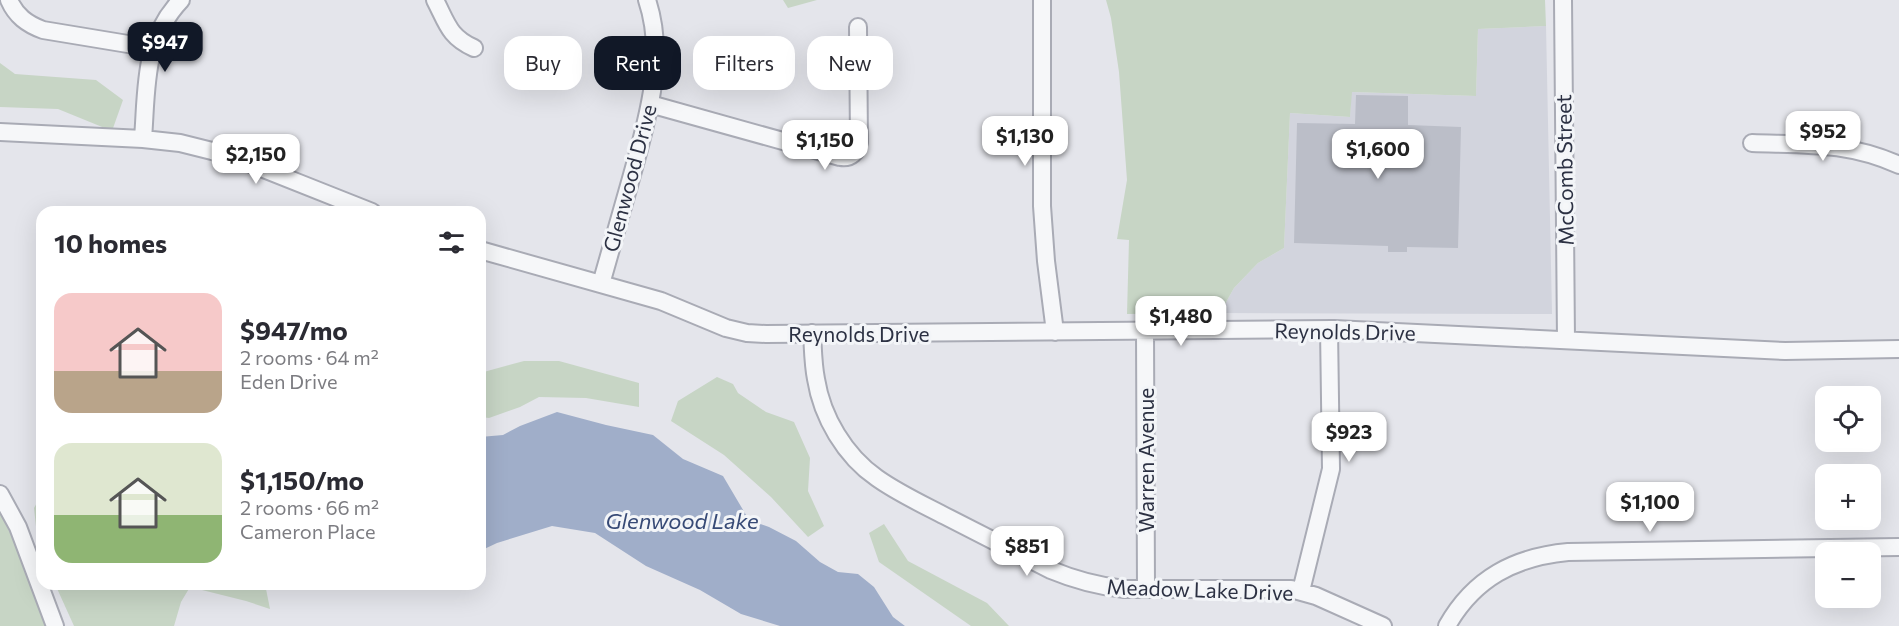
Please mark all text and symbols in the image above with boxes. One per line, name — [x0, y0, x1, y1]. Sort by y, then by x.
pin: $947 — [129, 22, 201, 73]
text: $947 — [142, 29, 188, 53]
chip: Buy — [504, 36, 582, 90]
chip: Rent — [594, 36, 681, 90]
chip: Filters — [693, 36, 795, 90]
chip: New — [807, 36, 893, 90]
street label: McComb Street — [1550, 94, 1578, 246]
street label: Glenwood Drive — [597, 101, 661, 255]
pin: $952 — [1787, 111, 1859, 162]
pin: $1,130 — [976, 116, 1074, 167]
text: $952 — [1800, 118, 1846, 142]
pin: $1,150 — [776, 120, 874, 171]
text: $1,130 — [996, 123, 1054, 147]
text: $1,150 — [796, 127, 854, 151]
pin: $1,600 — [1329, 129, 1427, 180]
pin: $2,150 — [207, 134, 305, 185]
text: $1,600 — [1346, 136, 1410, 160]
text: $2,150 — [226, 141, 286, 165]
icon: filters — [435, 226, 468, 259]
text: 10 homes — [54, 227, 167, 258]
pin: $1,480 — [1132, 296, 1230, 347]
text: $1,480 — [1149, 303, 1213, 327]
text: $947/mo — [240, 314, 348, 345]
icon: home — [102, 317, 174, 389]
street label: Reynolds Drive — [1274, 317, 1416, 345]
street label: Reynolds Drive — [788, 321, 930, 346]
text: 2 rooms · 64 m² — [240, 345, 379, 369]
text: Eden Drive — [240, 369, 338, 393]
map controls — [1815, 386, 1881, 608]
button: locate — [1815, 386, 1881, 452]
street label: Warren Avenue — [1133, 388, 1158, 532]
pin: $923 — [1313, 412, 1385, 463]
text: $923 — [1326, 419, 1372, 443]
text: $1,150/mo — [240, 464, 364, 495]
button: + — [1815, 464, 1881, 530]
icon: home — [102, 467, 174, 539]
pin: $1,100 — [1601, 482, 1699, 533]
text: $1,100 — [1620, 489, 1680, 513]
text: 2 rooms · 66 m² — [240, 495, 379, 519]
water label: Glenwood Lake — [605, 507, 759, 534]
text: Cameron Place — [240, 519, 376, 543]
pin: $851 — [991, 526, 1063, 577]
text: $851 — [1005, 533, 1049, 557]
button: − — [1815, 542, 1881, 608]
street label: Meadow Lake Drive — [1106, 573, 1294, 605]

